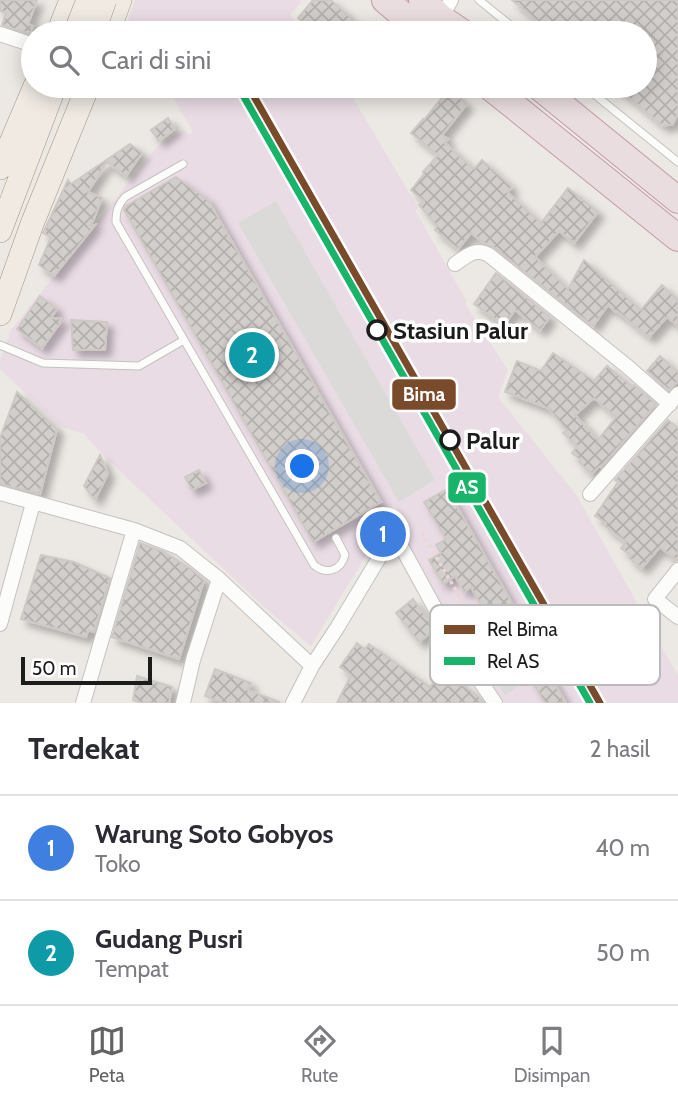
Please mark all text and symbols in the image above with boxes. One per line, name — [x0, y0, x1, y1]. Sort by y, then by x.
search box — [21, 21, 657, 98]
icon: search — [45, 41, 83, 79]
text: Cari di sini — [101, 44, 211, 76]
place label: Stasiun Palur — [393, 316, 528, 345]
marker: Stasiun Palur — [367, 320, 387, 340]
pin: 2 — [229, 329, 275, 381]
line badge: Bima — [391, 378, 457, 411]
text: Bima — [403, 383, 446, 406]
place label: Palur — [466, 426, 519, 455]
marker: Palur — [440, 430, 460, 450]
your location — [285, 449, 319, 483]
line badge: AS — [447, 471, 487, 504]
text: AS — [456, 476, 478, 499]
pin: 1 — [360, 508, 406, 560]
legend — [430, 605, 660, 685]
text: Rel Bima — [487, 618, 558, 641]
text: Rel AS — [487, 650, 539, 673]
scale bar — [21, 654, 152, 686]
text: 50 m — [32, 657, 76, 680]
text: Terdekat — [28, 730, 140, 767]
text: 2 hasil — [589, 735, 650, 763]
text: Warung Soto Gobyos — [95, 818, 334, 850]
text: 1 — [47, 834, 55, 862]
text: 40 m — [595, 834, 650, 862]
text: Toko — [95, 850, 141, 878]
text: Gudang Pusri — [95, 923, 243, 955]
text: 2 — [45, 939, 57, 967]
text: 50 m — [596, 939, 650, 967]
text: Tempat — [95, 955, 169, 983]
tab: Peta — [88, 1022, 126, 1087]
tab: Rute — [301, 1022, 339, 1087]
tab: Disimpan — [514, 1022, 590, 1087]

